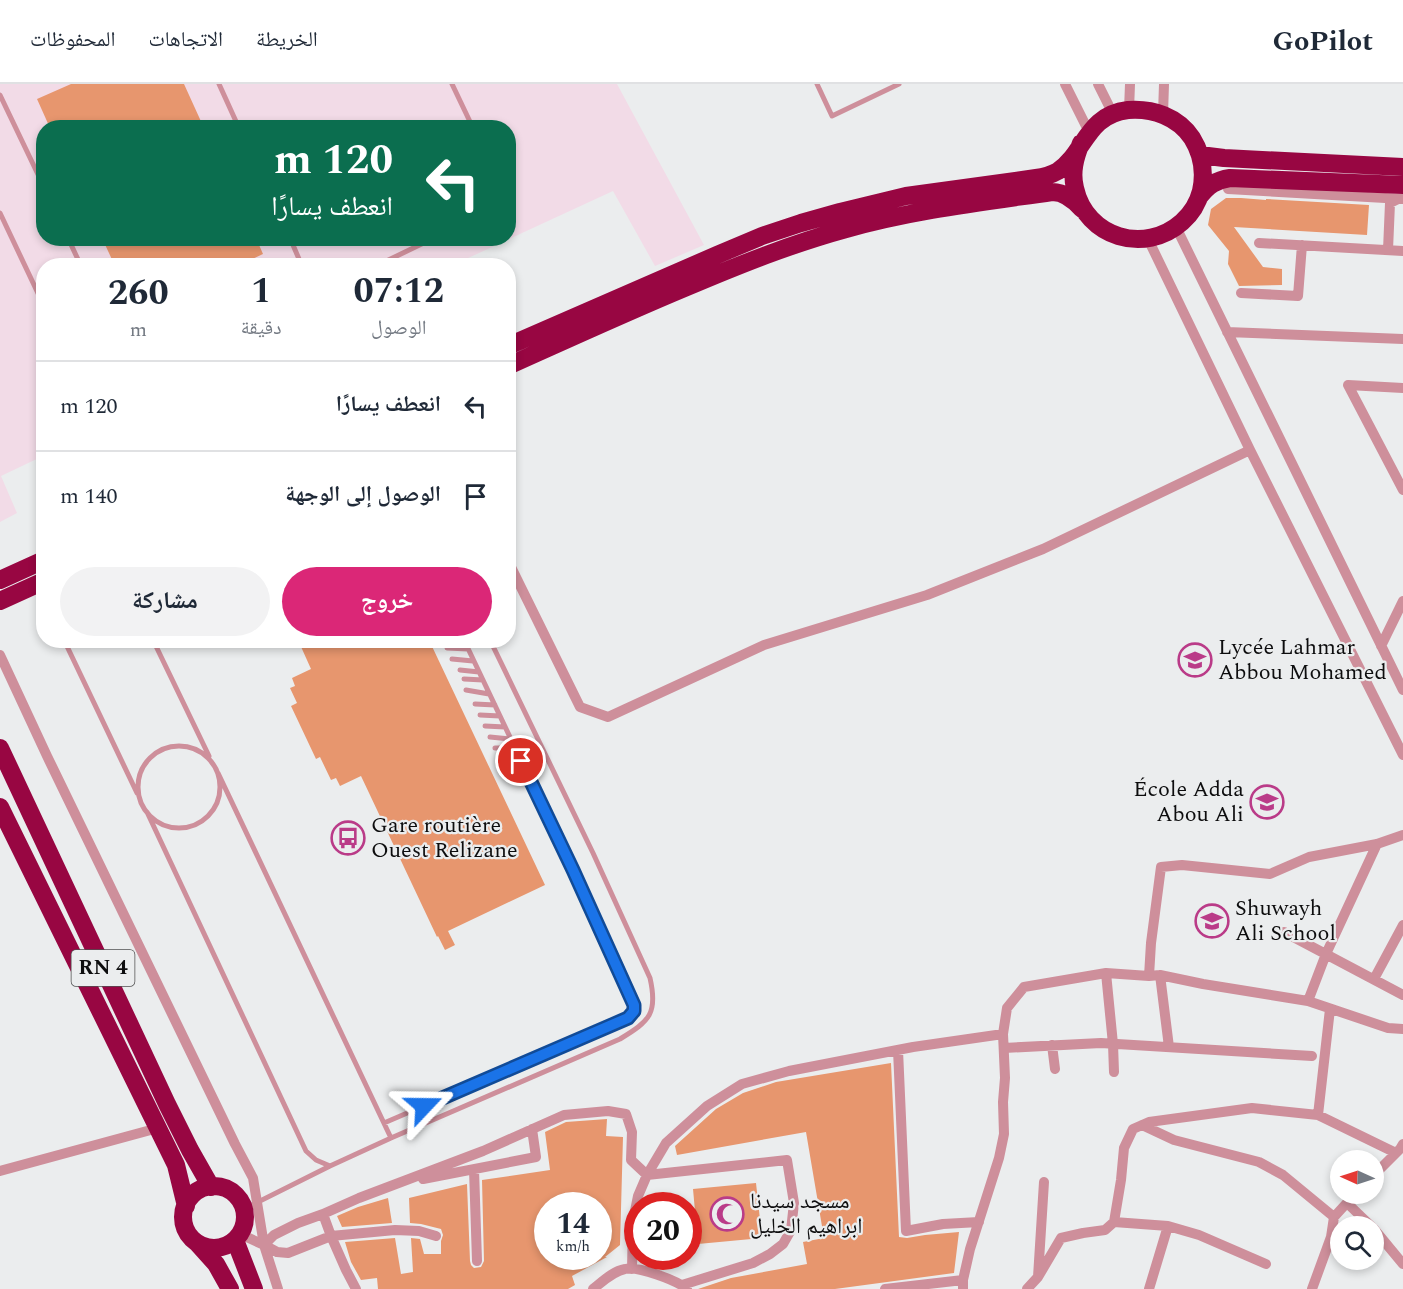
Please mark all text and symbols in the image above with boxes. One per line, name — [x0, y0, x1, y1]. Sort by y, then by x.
text: GoPilot — [1272, 20, 1373, 63]
text: المحفوظات — [30, 24, 115, 56]
text: الاتجاهات — [148, 24, 223, 56]
text: الخريطة — [256, 24, 318, 56]
text: 120 m — [274, 129, 393, 192]
icon: left — [414, 144, 492, 222]
text: انعطف يسارًا — [271, 186, 393, 228]
text: 1 — [251, 264, 271, 319]
text: 07:12 — [354, 264, 444, 319]
text: 260 — [108, 266, 169, 321]
text: دقيقة — [241, 313, 281, 343]
text: الوصول — [371, 313, 426, 343]
text: m — [130, 315, 147, 345]
text: انعطف يسارًا — [336, 388, 441, 421]
text: 120 m — [60, 390, 117, 423]
icon: left — [459, 390, 492, 423]
text: الوصول إلى الوجهة — [285, 478, 441, 511]
text: 140 m — [60, 480, 117, 513]
icon: arrive — [459, 480, 492, 513]
button: مشاركة — [60, 567, 270, 636]
button: خروج — [282, 567, 492, 636]
place label: Lycée Lahmar Abbou Mohamed — [1218, 631, 1387, 689]
school or university icon: Lycée Lahmar Abbou Mohamed — [1177, 642, 1213, 678]
pin — [495, 735, 546, 786]
icon: arrive — [504, 744, 537, 777]
place label: École Adda Abou Ali — [1133, 773, 1244, 831]
school or university icon: École Adda Abou Ali — [1249, 784, 1285, 820]
place label: Gare routière Ouest Relizane — [371, 809, 518, 867]
bus stop icon: Gare routière Ouest Relizane — [330, 820, 366, 856]
place label: Shuwayh Ali School — [1235, 892, 1336, 950]
school or university icon: Shuwayh Ali School — [1194, 903, 1230, 939]
road number: RN 4 — [72, 950, 134, 986]
position arrow — [392, 1074, 456, 1138]
north arrow — [1330, 1150, 1384, 1204]
map controls — [1330, 1150, 1384, 1270]
place label: مسجد سيدنا ابراهيم الخليل — [750, 1185, 863, 1243]
speed limit sign: 20 — [624, 1192, 702, 1270]
mosque icon: مسجد سيدنا ابراهيم الخليل — [709, 1196, 745, 1232]
text: 14 — [556, 1201, 590, 1247]
button: search — [1330, 1216, 1384, 1270]
text: km/h — [556, 1235, 590, 1258]

